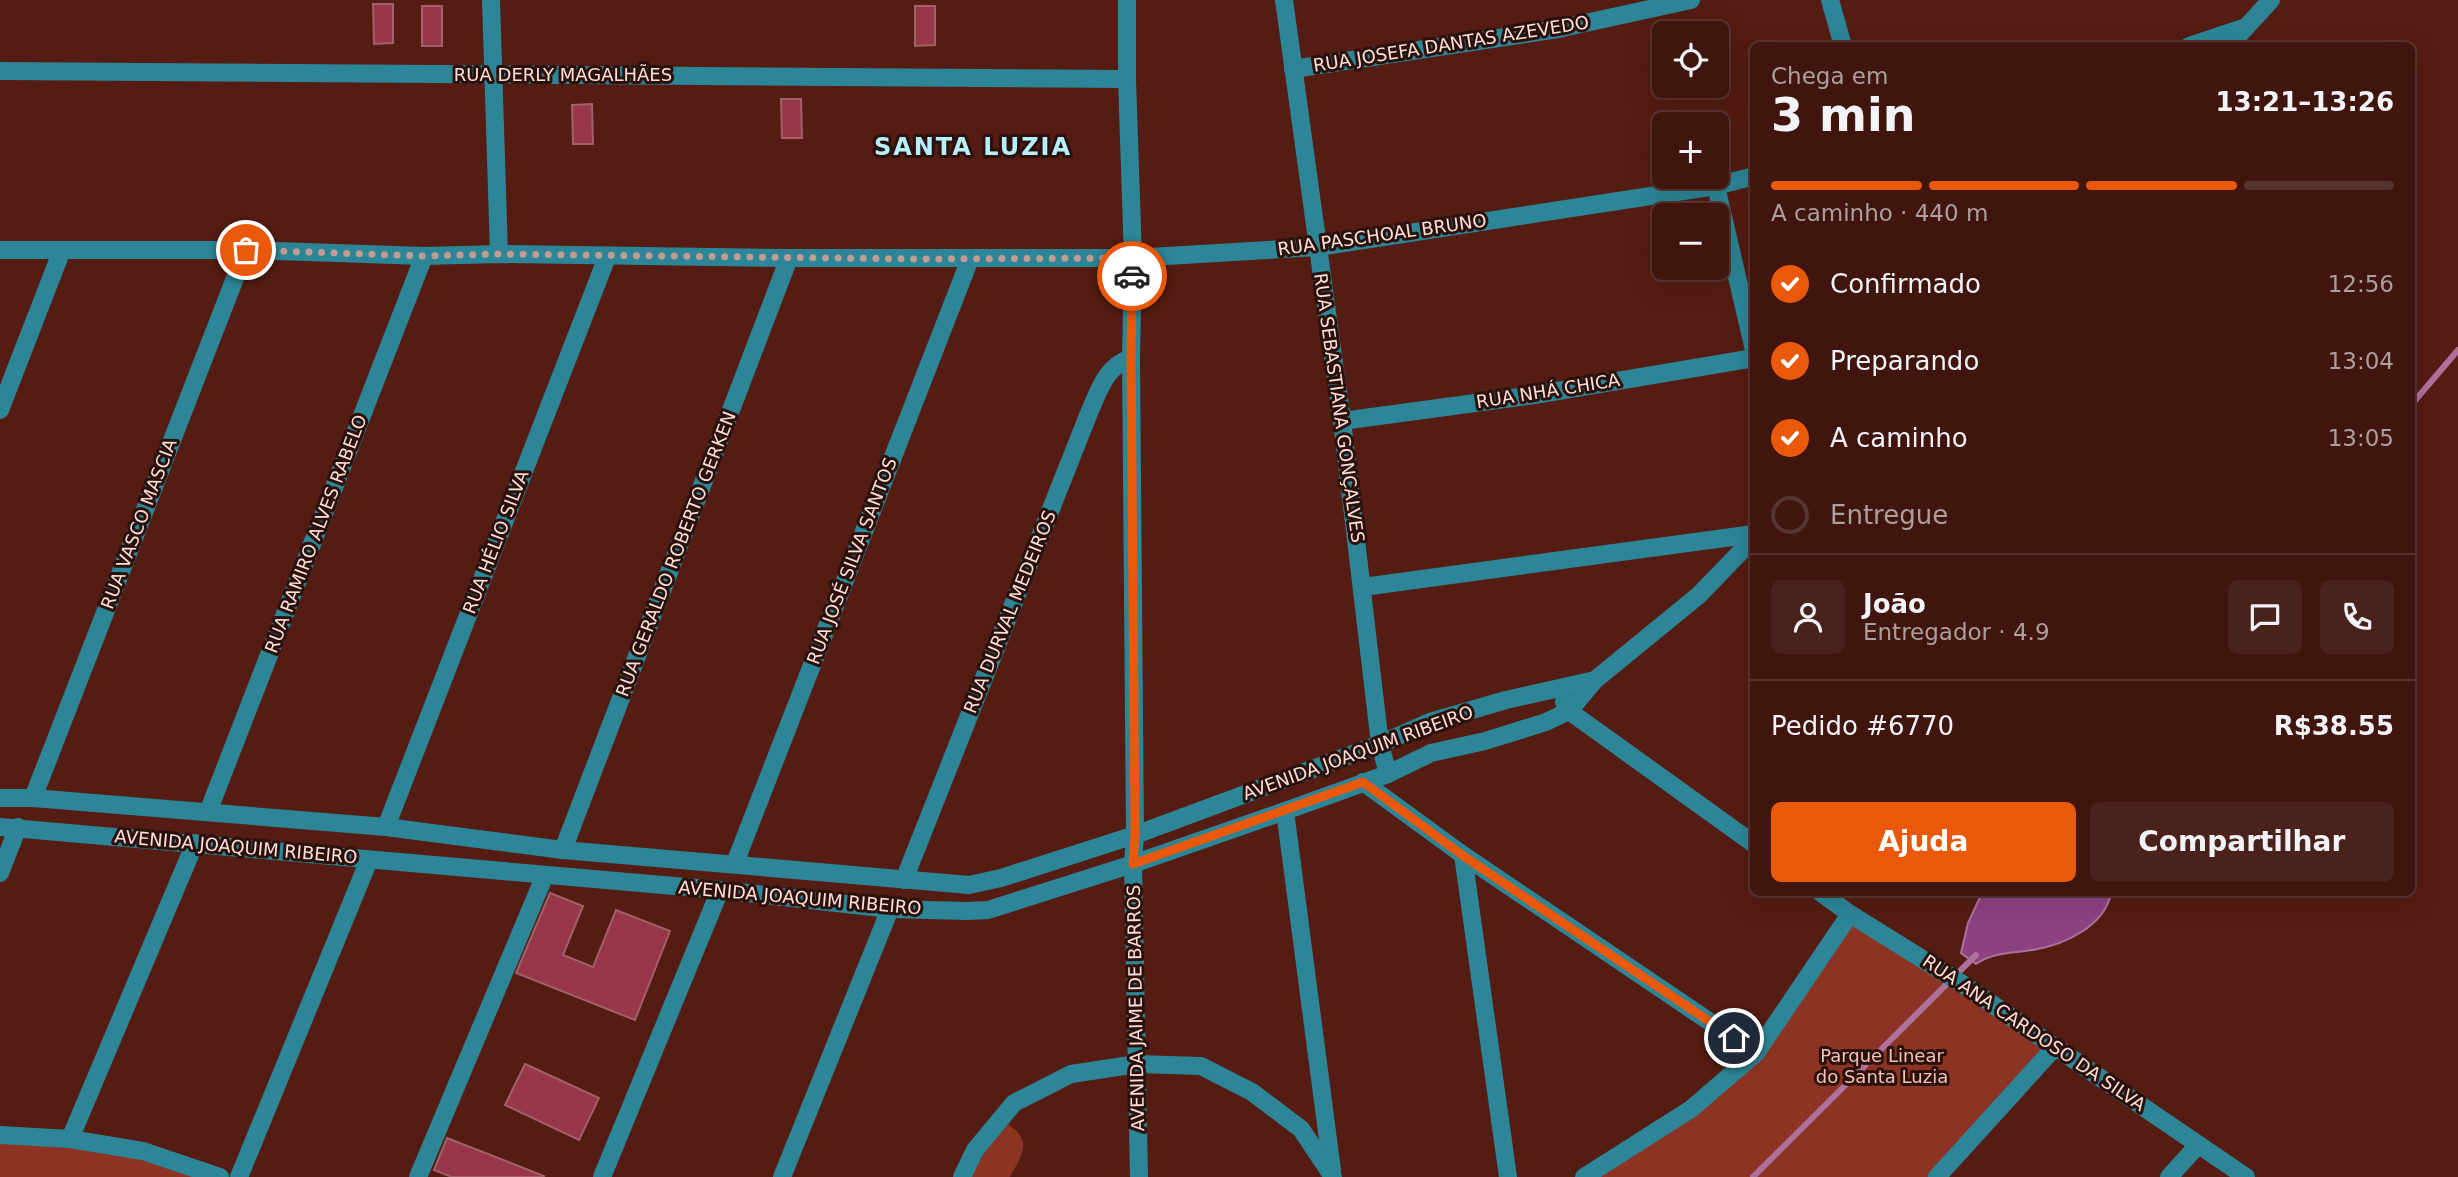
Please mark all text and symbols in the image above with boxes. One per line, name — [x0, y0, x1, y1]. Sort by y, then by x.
street label: RUA JOSEFA DANTAS AZEVEDO — [1312, 11, 1590, 76]
map controls — [1652, 21, 1729, 280]
button: locate — [1652, 21, 1729, 98]
text: Chega em — [1771, 63, 1888, 89]
street label: RUA DERLY MAGALHÃES — [454, 64, 672, 85]
text: 13:21–13:26 — [2215, 87, 2394, 117]
text: 3 min — [1771, 88, 1915, 142]
button: + — [1652, 112, 1729, 189]
district label: SANTA LUZIA — [874, 133, 1072, 161]
text: A caminho · 440 m — [1771, 200, 1988, 226]
button: − — [1652, 203, 1729, 280]
street label: RUA PASCHOAL BRUNO — [1276, 209, 1488, 260]
pin — [216, 220, 276, 280]
icon: bag — [227, 231, 265, 269]
courier — [1097, 241, 1167, 311]
icon: car — [1113, 257, 1151, 295]
icon: check — [1771, 265, 1809, 303]
text: Confirmado — [1830, 269, 1981, 299]
text: 12:56 — [2328, 271, 2394, 297]
street label: RUA SEBASTIANA GONÇALVES — [1310, 272, 1369, 544]
icon: check — [1771, 342, 1809, 380]
text: Preparando — [1830, 346, 1979, 376]
text: 13:04 — [2328, 348, 2394, 374]
street label: RUA NHÁ CHICA — [1475, 369, 1622, 412]
street label: RUA GERALDO ROBERTO GERKEN — [611, 408, 740, 699]
street label: RUA RAMIRO ALVES RABELO — [260, 412, 371, 656]
icon: check — [1771, 419, 1809, 457]
text: A caminho — [1830, 423, 1968, 453]
text: 13:05 — [2328, 425, 2394, 451]
street label: RUA VASCO MASCIA — [96, 435, 181, 612]
street label: RUA JOSÉ SILVA SANTOS — [802, 454, 901, 667]
street label: RUA HÉLIO SILVA — [458, 466, 533, 617]
text: Entregue — [1830, 500, 1948, 530]
street label: RUA DURVAL MEDEIROS — [959, 507, 1060, 716]
button: person — [1771, 580, 1845, 654]
button: chat — [2228, 580, 2302, 654]
button: phone — [2320, 580, 2394, 654]
text: João — [1863, 589, 1926, 619]
text: Entregador · 4.9 — [1863, 619, 2050, 645]
street label: AVENIDA JOAQUIM RIBEIRO — [1240, 701, 1476, 804]
text: Pedido #6770 — [1771, 711, 1954, 741]
text: R$38.55 — [2274, 711, 2394, 741]
button: Ajuda — [1771, 802, 2076, 882]
button: Compartilhar — [2090, 802, 2394, 882]
street label: AVENIDA JOAQUIM RIBEIRO — [114, 825, 358, 868]
street label: AVENIDA JOAQUIM RIBEIRO — [678, 876, 922, 919]
street label: AVENIDA JAIME DE BARROS — [1123, 885, 1148, 1132]
street label: RUA ANA CARDOSO DA SILVA — [1919, 950, 2150, 1116]
pin — [1704, 1008, 1764, 1068]
icon: home — [1715, 1019, 1753, 1057]
park label: Parque Linear do Santa Luzia — [1816, 1045, 1948, 1087]

